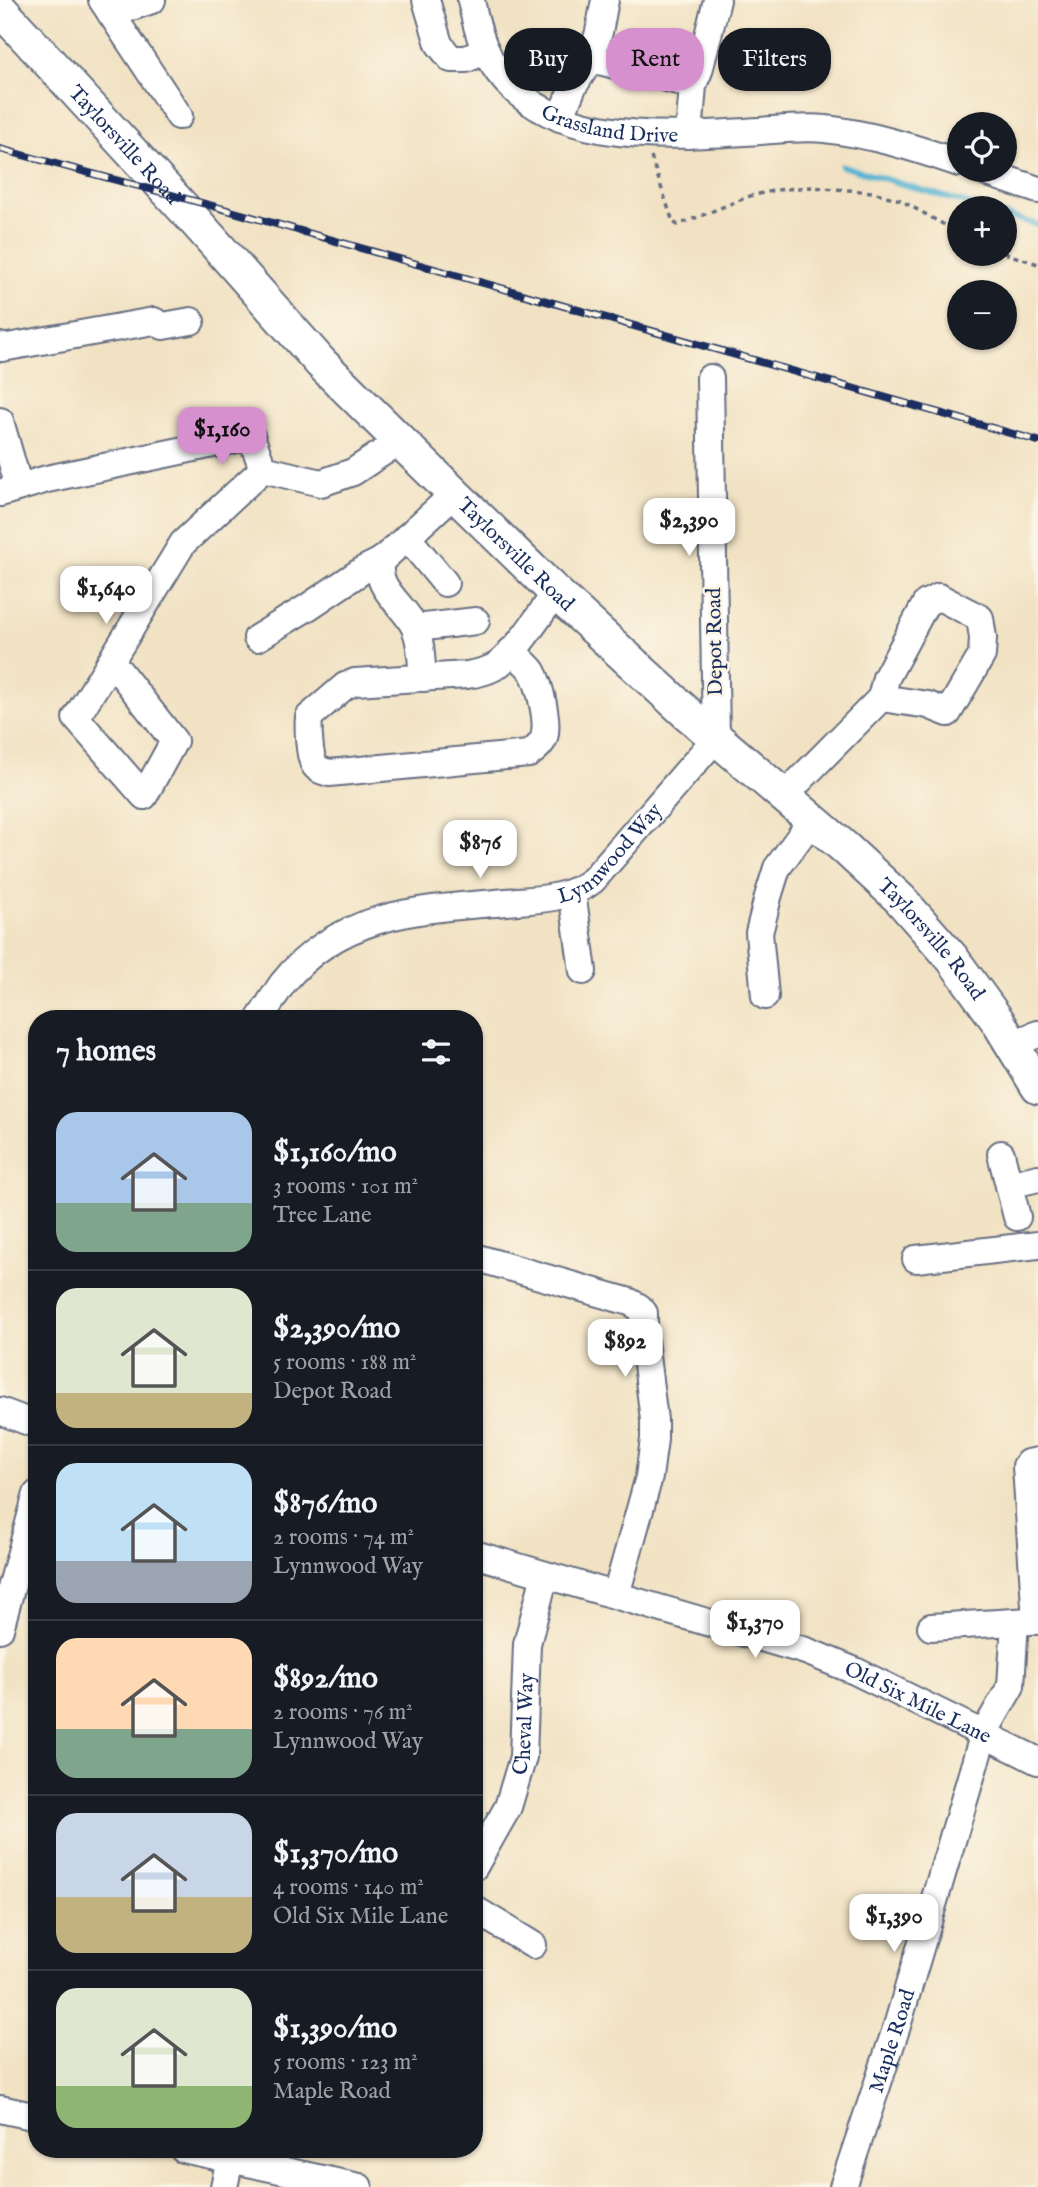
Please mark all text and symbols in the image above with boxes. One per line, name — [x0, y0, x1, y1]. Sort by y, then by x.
chip: Buy — [504, 28, 592, 91]
chip: Rent — [606, 28, 704, 91]
chip: Filters — [718, 28, 831, 91]
street label: Taylorsville Road — [62, 80, 186, 211]
street label: Grassland Drive — [536, 99, 678, 150]
map controls — [947, 112, 1017, 350]
button: locate — [947, 112, 1017, 182]
button: + — [947, 196, 1017, 266]
button: − — [947, 280, 1017, 350]
pin: $1,160 — [165, 407, 279, 467]
text: $1,160 — [194, 415, 251, 444]
street label: Taylorsville Road — [451, 492, 580, 619]
pin: $2,390 — [632, 498, 746, 558]
text: $2,390 — [659, 506, 719, 535]
pin: $1,640 — [49, 566, 163, 626]
text: $1,640 — [76, 574, 136, 603]
street label: Depot Road — [701, 587, 730, 696]
street label: Lynnwood Way — [555, 797, 669, 911]
pin: $876 — [439, 820, 521, 880]
text: $876 — [459, 828, 501, 857]
street label: Taylorsville Road — [871, 873, 991, 1007]
text: 7 homes — [56, 1033, 156, 1071]
icon: filters — [417, 1033, 455, 1071]
text: $1,160/mo — [273, 1134, 397, 1172]
icon: home — [112, 1140, 196, 1224]
text: 3 rooms · 101 m² — [273, 1172, 418, 1201]
text: Tree Lane — [273, 1201, 372, 1230]
text: $2,390/mo — [273, 1310, 400, 1348]
icon: home — [112, 1316, 196, 1400]
pin: $892 — [584, 1320, 666, 1379]
text: $892 — [604, 1327, 646, 1356]
text: 5 rooms · 188 m² — [273, 1348, 416, 1377]
text: Depot Road — [273, 1377, 392, 1406]
text: $876/mo — [273, 1485, 378, 1523]
icon: home — [112, 1491, 196, 1575]
text: 2 rooms · 74 m² — [273, 1523, 414, 1552]
text: Lynnwood Way — [273, 1552, 423, 1581]
pin: $1,370 — [698, 1600, 812, 1660]
text: $1,370 — [726, 1608, 784, 1637]
street label: Old Six Mile Lane — [840, 1656, 995, 1751]
text: $892/mo — [273, 1660, 378, 1698]
icon: home — [112, 1666, 196, 1750]
street label: Cheval Way — [506, 1672, 541, 1779]
text: 2 rooms · 76 m² — [273, 1698, 413, 1727]
text: Lynnwood Way — [273, 1727, 423, 1756]
text: $1,370/mo — [273, 1835, 398, 1873]
icon: home — [112, 1841, 196, 1925]
text: 4 rooms · 140 m² — [273, 1873, 424, 1902]
pin: $1,390 — [837, 1895, 951, 1954]
text: Old Six Mile Lane — [273, 1902, 448, 1931]
text: $1,390 — [865, 1902, 923, 1931]
street label: Maple Road — [864, 1985, 922, 2097]
text: $1,390/mo — [273, 2010, 397, 2048]
icon: home — [112, 2016, 196, 2100]
text: 5 rooms · 123 m² — [273, 2048, 418, 2077]
text: Maple Road — [273, 2077, 391, 2106]

